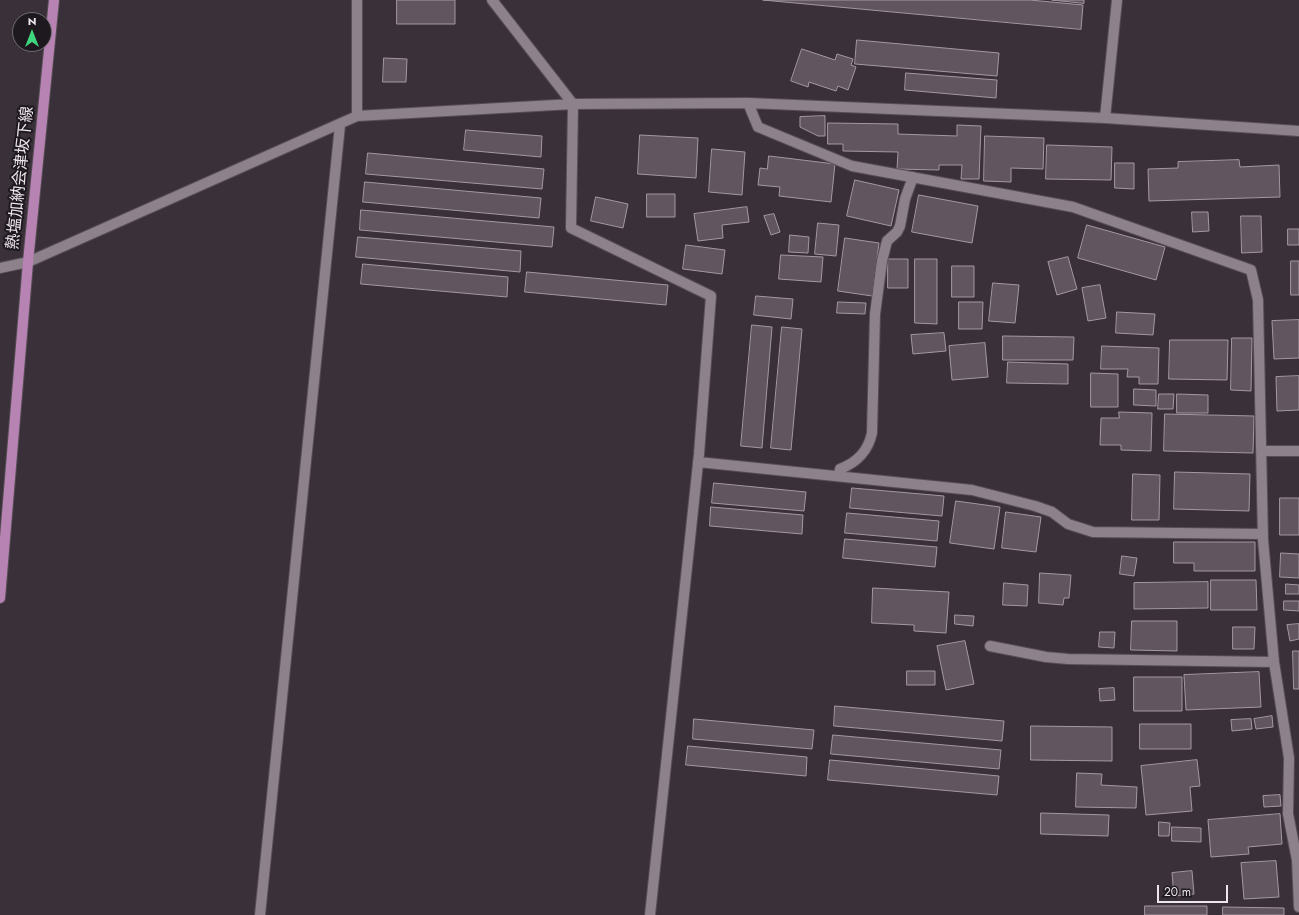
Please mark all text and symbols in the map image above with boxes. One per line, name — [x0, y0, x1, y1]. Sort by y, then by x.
north arrow — [12, 12, 52, 52]
text: N — [28, 13, 36, 29]
street label: 熱塩加納会津坂下線 — [4, 105, 38, 251]
scale bar — [1159, 877, 1230, 903]
text: 20 m — [1164, 883, 1191, 901]

